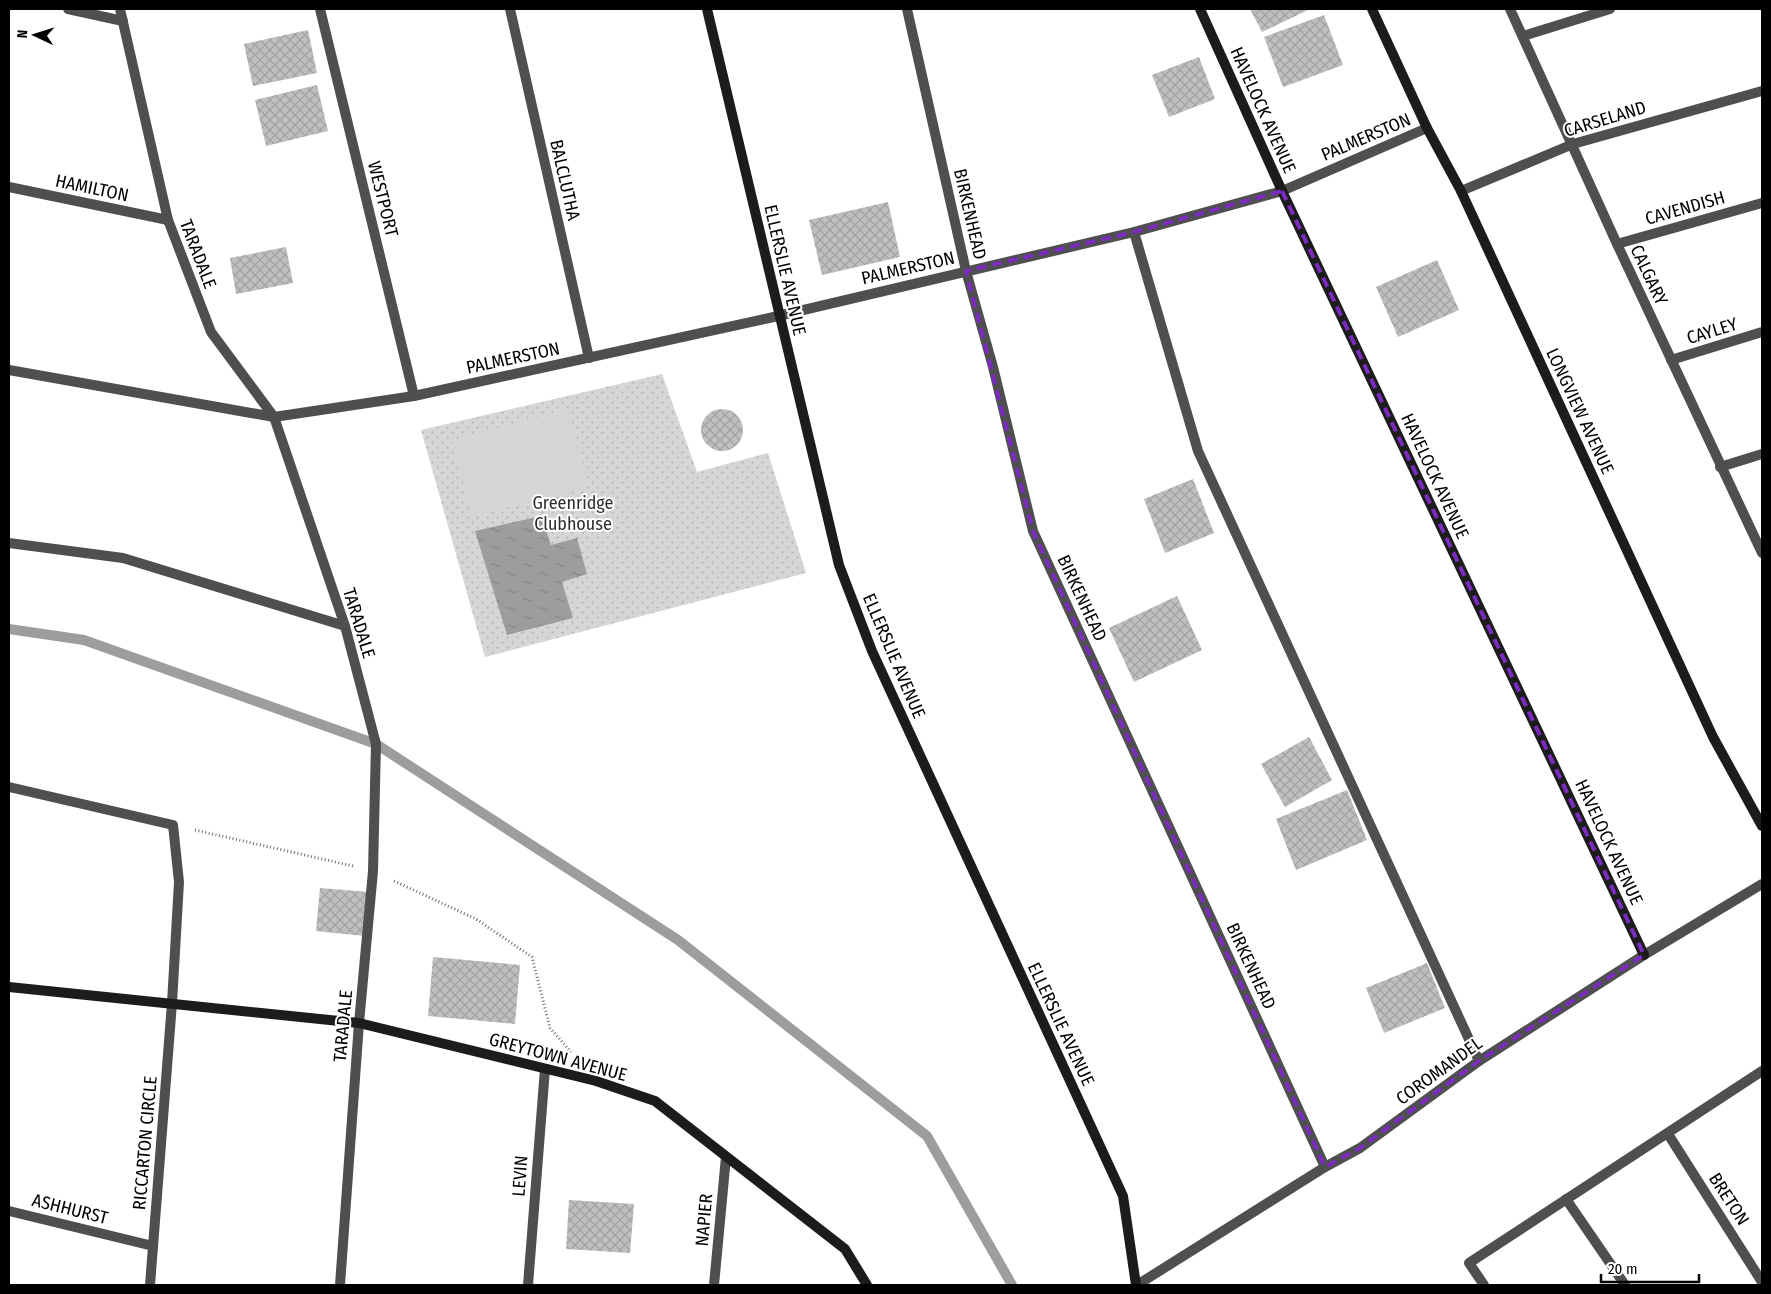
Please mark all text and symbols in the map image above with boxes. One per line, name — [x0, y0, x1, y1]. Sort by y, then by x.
north arrow — [10, 10, 60, 60]
text: N — [14, 29, 31, 39]
street label: HAVELOCK AVENUE — [1225, 43, 1301, 177]
street label: CARSELAND — [1561, 96, 1649, 142]
street label: PALMERSTON — [1318, 108, 1414, 166]
street label: BALCLUTHA — [545, 137, 585, 223]
street label: WESTPORT — [363, 159, 403, 240]
street label: BIRKENHEAD — [949, 166, 991, 262]
street label: HAMILTON — [53, 170, 131, 206]
street label: CAVENDISH — [1643, 186, 1727, 230]
street label: ELLERSLIE AVENUE — [759, 202, 811, 338]
street label: TARADALE — [175, 216, 221, 292]
street label: CALGARY — [1626, 241, 1672, 309]
street label: PALMERSTON — [859, 247, 957, 289]
street label: CAYLEY — [1684, 313, 1740, 349]
street label: PALMERSTON — [464, 337, 562, 379]
street label: LONGVIEW AVENUE — [1541, 344, 1619, 478]
street label: HAVELOCK AVENUE — [1396, 410, 1474, 542]
park label: Greenridge Clubhouse — [533, 492, 614, 535]
street label: BIRKENHEAD — [1052, 551, 1112, 645]
street label: TARADALE — [338, 585, 380, 661]
street label: ELLERSLIE AVENUE — [858, 590, 930, 722]
street label: HAVELOCK AVENUE — [1570, 776, 1648, 908]
street label: BIRKENHEAD — [1221, 919, 1281, 1013]
street label: ELLERSLIE AVENUE — [1023, 959, 1099, 1089]
street label: TARADALE — [329, 989, 357, 1063]
street label: GREYTOWN AVENUE — [487, 1028, 629, 1086]
street label: COROMANDEL — [1392, 1032, 1486, 1110]
street label: RICCARTON CIRCLE — [128, 1075, 162, 1211]
street label: LEVIN — [508, 1155, 532, 1197]
street label: BRETON — [1704, 1169, 1754, 1229]
street label: ASHHURST — [30, 1189, 111, 1229]
street label: NAPIER — [691, 1193, 717, 1247]
scale bar — [1601, 1252, 1698, 1284]
text: 20 m — [1608, 1260, 1638, 1278]

